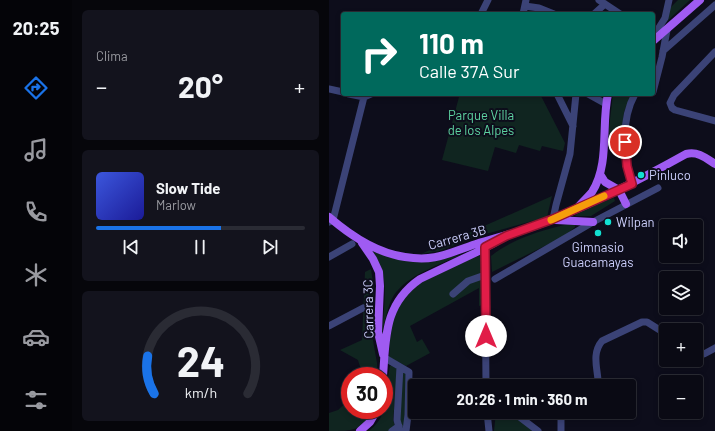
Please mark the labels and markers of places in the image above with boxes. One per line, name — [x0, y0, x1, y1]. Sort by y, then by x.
pin — [608, 125, 642, 159]
place label: Pinluco — [649, 167, 691, 183]
marker: Pinluco — [636, 170, 646, 180]
place label: Wilpan — [616, 214, 655, 230]
marker: Wilpan — [603, 217, 613, 227]
marker: Gimnasio Guacamayas — [593, 228, 603, 238]
place label: Gimnasio Guacamayas — [562, 239, 634, 270]

